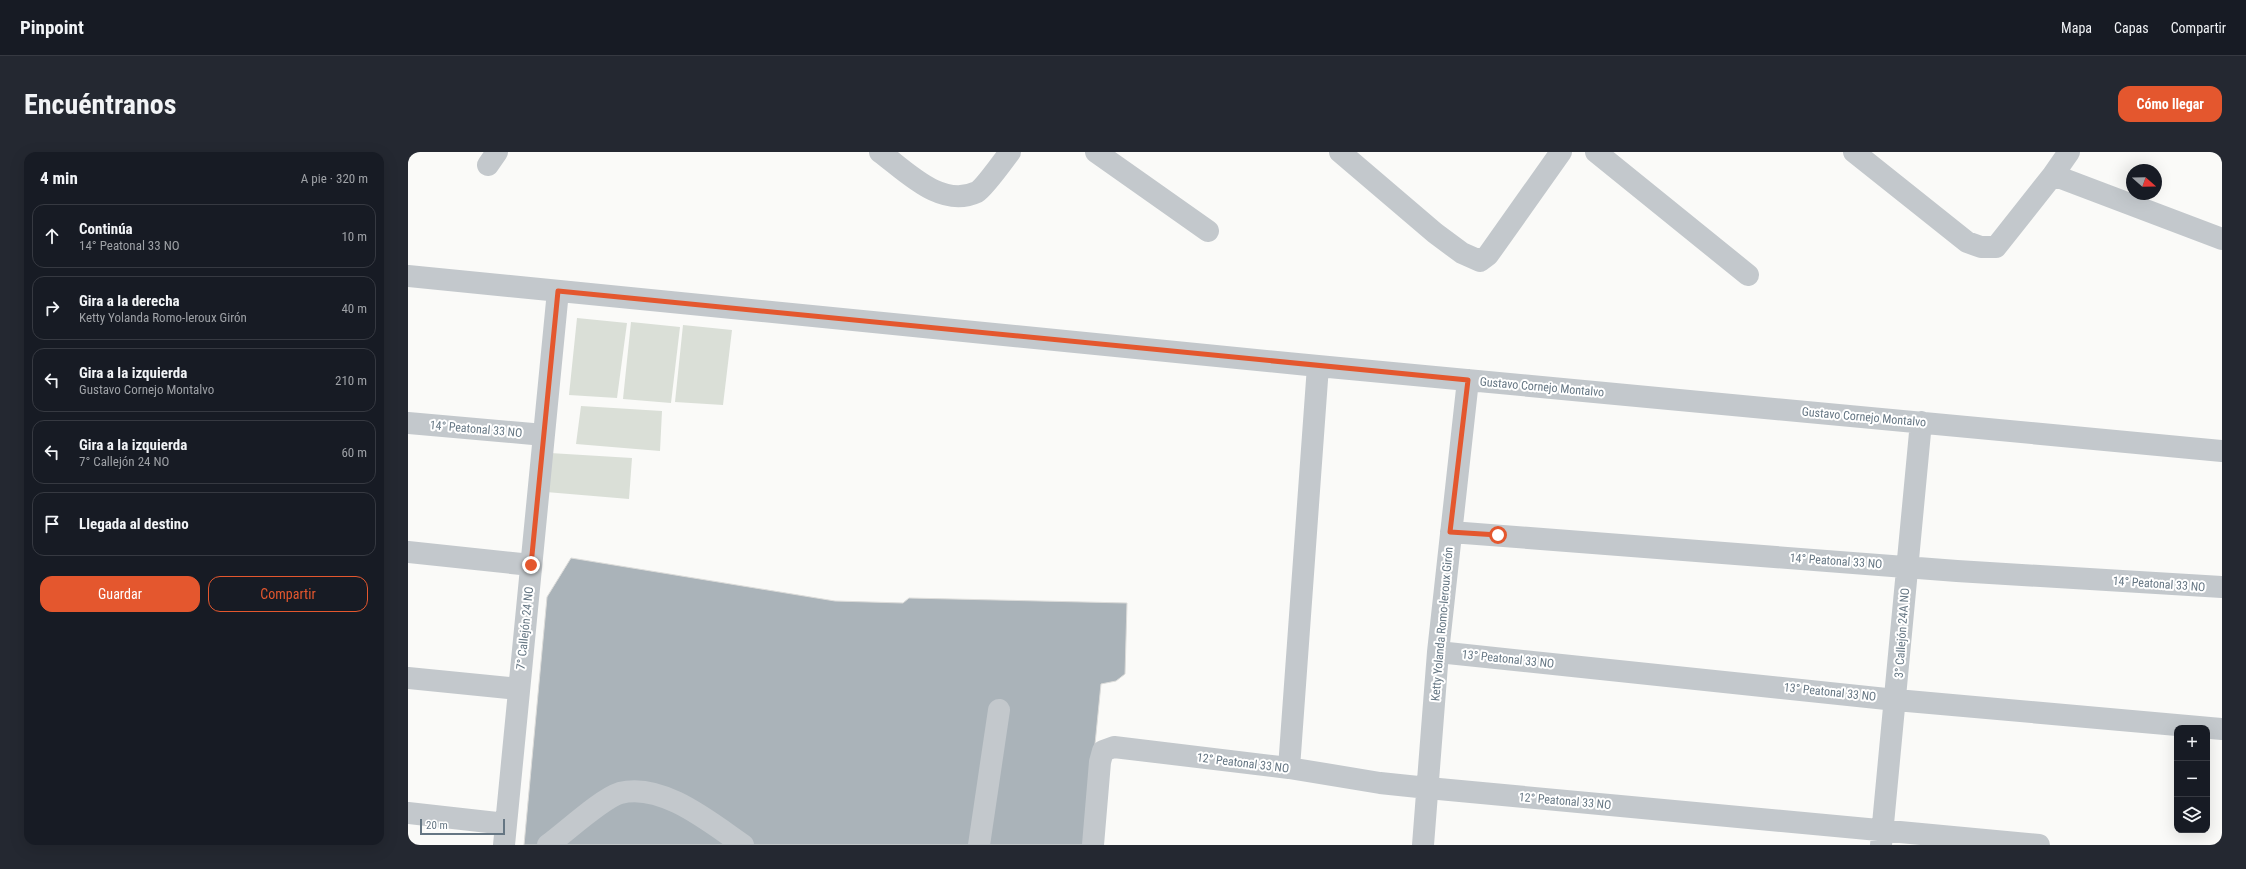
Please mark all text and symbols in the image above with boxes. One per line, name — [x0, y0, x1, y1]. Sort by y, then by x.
text: Pinpoint — [20, 16, 84, 39]
text: Mapa — [2061, 20, 2092, 36]
text: Capas — [2114, 20, 2149, 36]
text: Compartir — [2171, 20, 2226, 36]
button: Cómo llegar — [2118, 86, 2222, 122]
text: Encuéntranos — [24, 88, 176, 121]
north arrow — [2126, 164, 2162, 200]
text: 4 min — [40, 168, 78, 188]
text: A pie · 320 m — [301, 171, 368, 186]
text: Continúa — [79, 220, 133, 238]
icon: ahead — [41, 225, 63, 247]
text: 10 m — [341, 229, 367, 244]
text: 14° Peatonal 33 NO — [79, 238, 180, 253]
text: Gira a la derecha — [79, 292, 180, 310]
icon: right — [41, 297, 63, 319]
text: 40 m — [341, 301, 367, 316]
text: Ketty Yolanda Romo-leroux Girón — [79, 310, 247, 325]
text: Gira a la izquierda — [79, 364, 187, 382]
icon: left — [41, 369, 63, 391]
text: 210 m — [335, 373, 367, 388]
street label: Gustavo Cornejo Montalvo — [1479, 375, 1605, 399]
text: Gustavo Cornejo Montalvo — [79, 382, 214, 397]
street label: Gustavo Cornejo Montalvo — [1801, 405, 1927, 429]
street label: 14° Peatonal 33 NO — [429, 418, 523, 440]
text: Gira a la izquierda — [79, 436, 187, 454]
icon: left — [41, 441, 63, 463]
text: 60 m — [341, 445, 367, 460]
text: 7° Callejón 24 NO — [79, 454, 169, 469]
icon: arrive — [41, 513, 63, 535]
text: Llegada al destino — [79, 515, 189, 533]
route start — [1489, 526, 1507, 544]
street label: Ketty Yolanda Romo-leroux Girón — [1428, 546, 1456, 702]
street label: 14° Peatonal 33 NO — [1789, 551, 1883, 571]
route end — [522, 556, 540, 574]
street label: 14° Peatonal 33 NO — [2112, 574, 2206, 594]
button: Guardar — [40, 576, 200, 612]
button: Compartir — [208, 576, 368, 612]
street label: 7° Callejón 24 NO — [514, 586, 536, 670]
street label: 3° Callejón 24A NO — [1892, 587, 1912, 679]
street label: 13° Peatonal 33 NO — [1461, 647, 1555, 671]
street label: 13° Peatonal 33 NO — [1783, 680, 1877, 704]
map controls — [2174, 725, 2210, 833]
button: + — [2174, 725, 2210, 761]
street label: 12° Peatonal 33 NO — [1196, 750, 1290, 776]
button: − — [2174, 761, 2210, 797]
street label: 12° Peatonal 33 NO — [1518, 790, 1612, 812]
button: layers — [2174, 797, 2210, 833]
scale bar — [420, 817, 505, 836]
text: 20 m — [426, 819, 448, 832]

